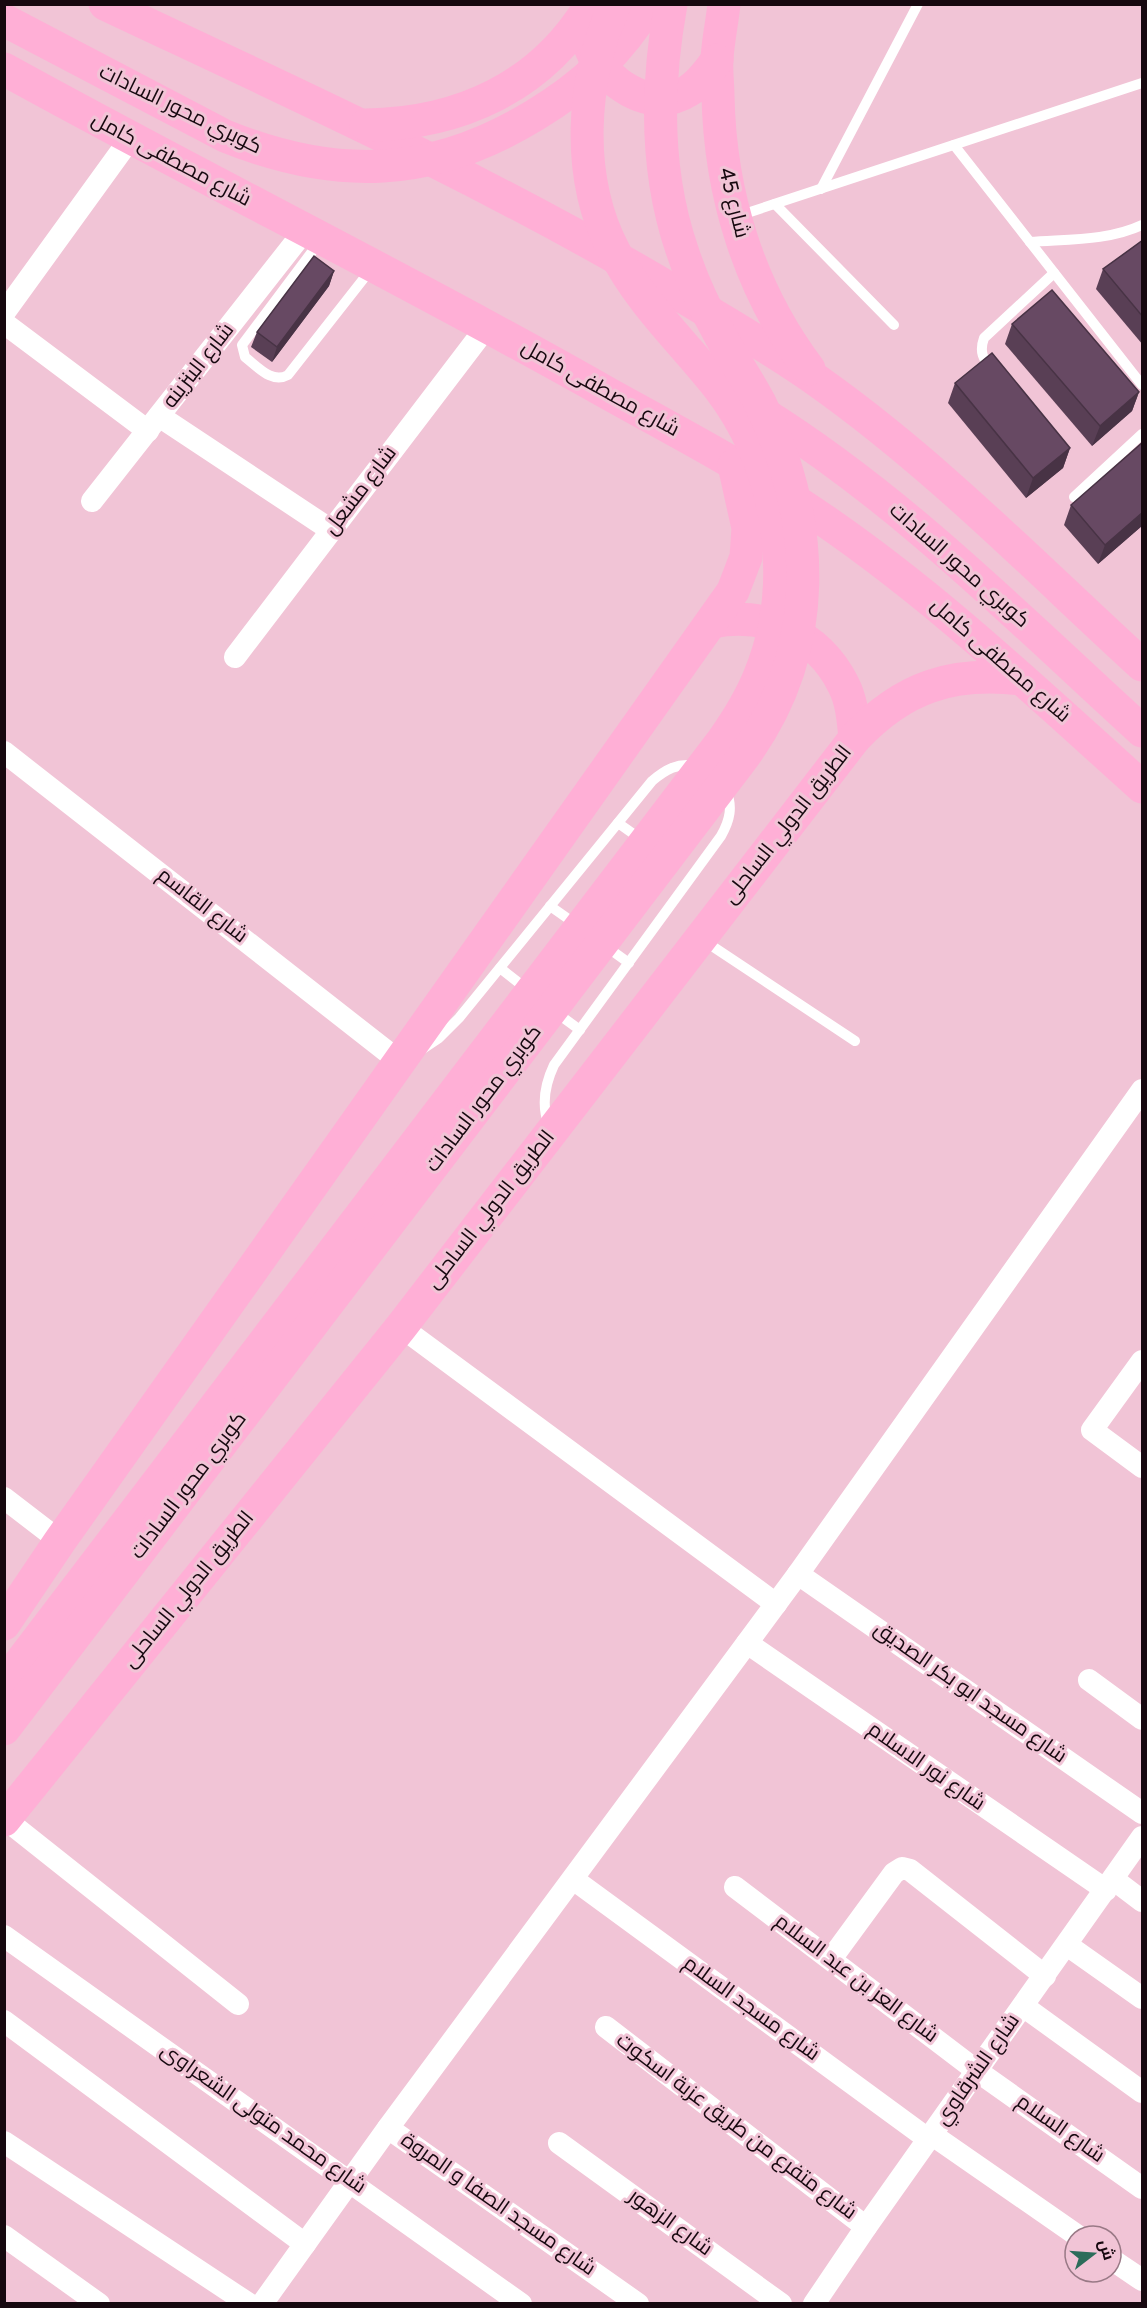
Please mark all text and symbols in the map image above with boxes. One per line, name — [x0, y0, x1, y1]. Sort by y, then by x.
street label: كوبري محور السادات — [94, 59, 266, 162]
street label: شارع مصطفى كامل — [86, 106, 256, 214]
street label: شارع 45 — [711, 165, 755, 241]
street label: شارع البنزينه — [157, 318, 241, 414]
street label: شارع مصطفى كامل — [516, 334, 684, 444]
street label: شارع مشعل — [319, 441, 403, 541]
street label: كوبري محور السادات — [882, 498, 1035, 635]
street label: شارع مصطفى كامل — [924, 593, 1076, 729]
street label: الطريق الدولي الساحلى — [718, 740, 859, 911]
street label: شارع القاسم — [151, 862, 253, 950]
street label: كوبري محور السادات — [420, 1020, 549, 1179]
street label: الطريق الدولي الساحلى — [421, 1125, 562, 1296]
street label: كوبري محور السادات — [125, 1407, 254, 1566]
street label: الطريق الدولي الساحلى — [117, 1506, 261, 1675]
street label: شارع مسجد ابو بكر الصديق — [868, 1616, 1072, 1770]
street label: شارع نور الاسلام — [862, 1716, 990, 1818]
street label: شارع العز بن عبد السلام — [769, 1909, 943, 2049]
street label: شارع مسجد السلام — [677, 1950, 825, 2068]
street label: شارع الشرقاوي — [930, 2009, 1027, 2132]
street label: شارع متفرع من طريق عزبة اسكوت — [610, 2028, 862, 2226]
street label: شارع محمد متولى الشعراوى — [155, 2038, 371, 2200]
street label: شارع السلام — [1010, 2089, 1110, 2169]
street label: شارع مسجد الصفا و المروة — [395, 2127, 601, 2283]
street label: شارع الزهور — [622, 2183, 717, 2263]
north arrow — [1063, 2224, 1123, 2284]
text: ش — [1093, 2237, 1118, 2263]

